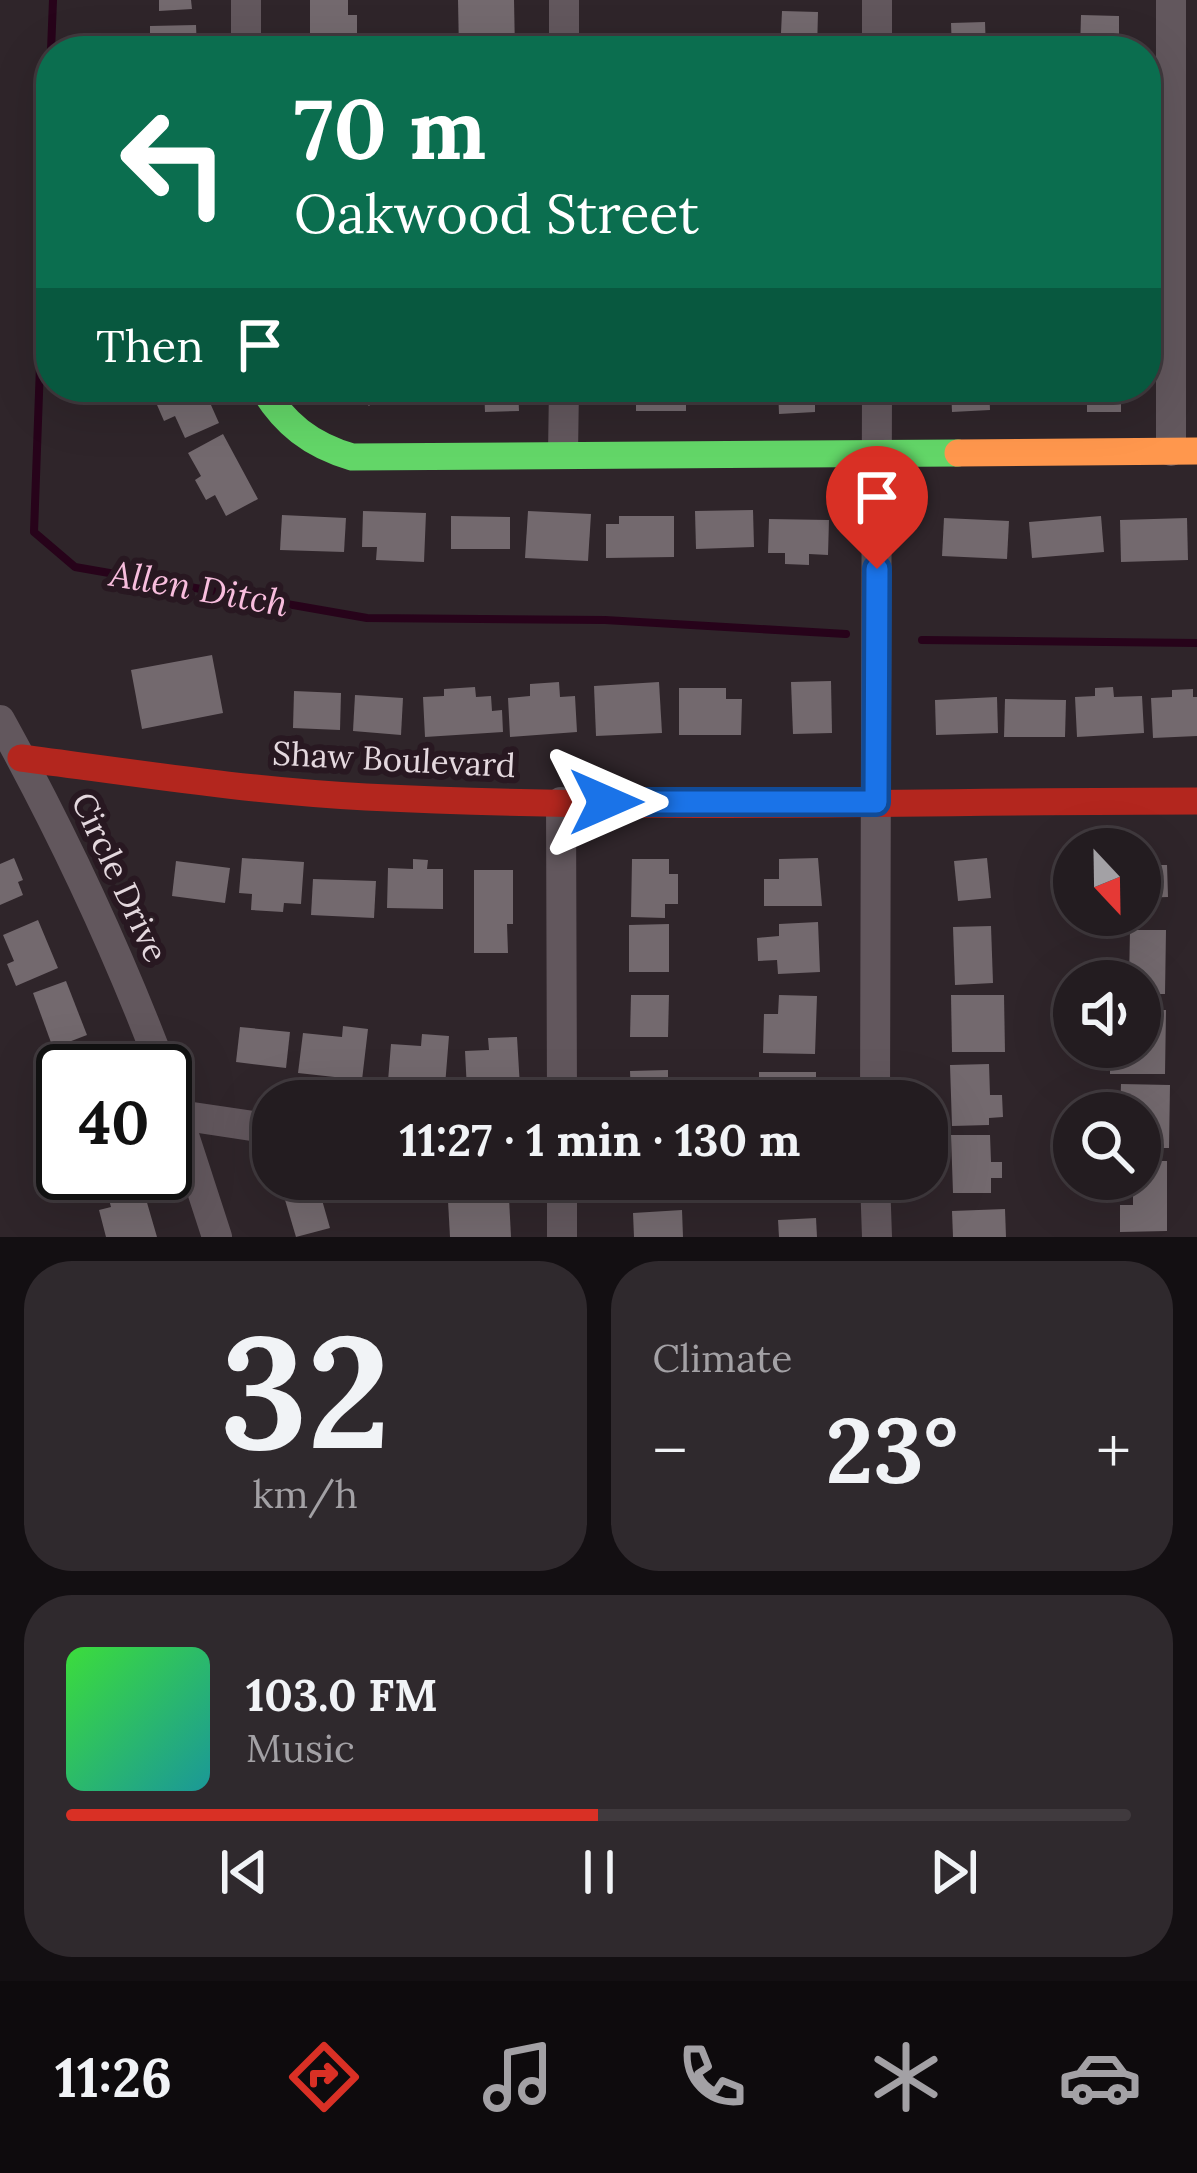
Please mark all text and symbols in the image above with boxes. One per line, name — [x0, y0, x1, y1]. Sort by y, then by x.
text: 70 m — [294, 74, 486, 182]
icon: left — [96, 84, 252, 240]
text: Oakwood Street — [294, 179, 699, 248]
icon: arrive — [227, 312, 293, 378]
text: Then — [96, 317, 203, 374]
pin — [826, 446, 928, 569]
icon: arrive — [844, 464, 910, 530]
water label: Allen Ditch — [105, 550, 292, 626]
street label: Shaw Boulevard — [271, 732, 517, 786]
position arrow — [543, 739, 669, 865]
street label: Circle Drive — [63, 786, 177, 968]
north arrow — [1053, 828, 1161, 936]
map controls — [1053, 828, 1161, 1200]
button: sound — [1053, 960, 1161, 1068]
speed limit sign: 40 — [36, 1044, 192, 1200]
button: search — [1053, 1092, 1161, 1200]
text: 11:27 · 1 min · 130 m — [400, 1111, 800, 1168]
text: 32 — [220, 1291, 391, 1491]
text: Climate — [653, 1333, 792, 1383]
text: 23° — [825, 1392, 958, 1508]
text: − — [653, 1408, 687, 1492]
text: + — [1096, 1408, 1131, 1492]
text: km/h — [253, 1469, 358, 1519]
text: 103.0 FM — [246, 1666, 438, 1723]
text: Music — [246, 1723, 355, 1773]
icon: previous — [211, 1839, 277, 1905]
icon: pause — [566, 1839, 632, 1905]
icon: next — [921, 1839, 987, 1905]
icon: directions — [282, 2035, 366, 2119]
icon: music — [476, 2035, 560, 2119]
icon: phone — [670, 2035, 754, 2119]
icon: climate — [864, 2035, 948, 2119]
icon: car — [1058, 2035, 1142, 2119]
text: 11:26 — [55, 2043, 172, 2112]

